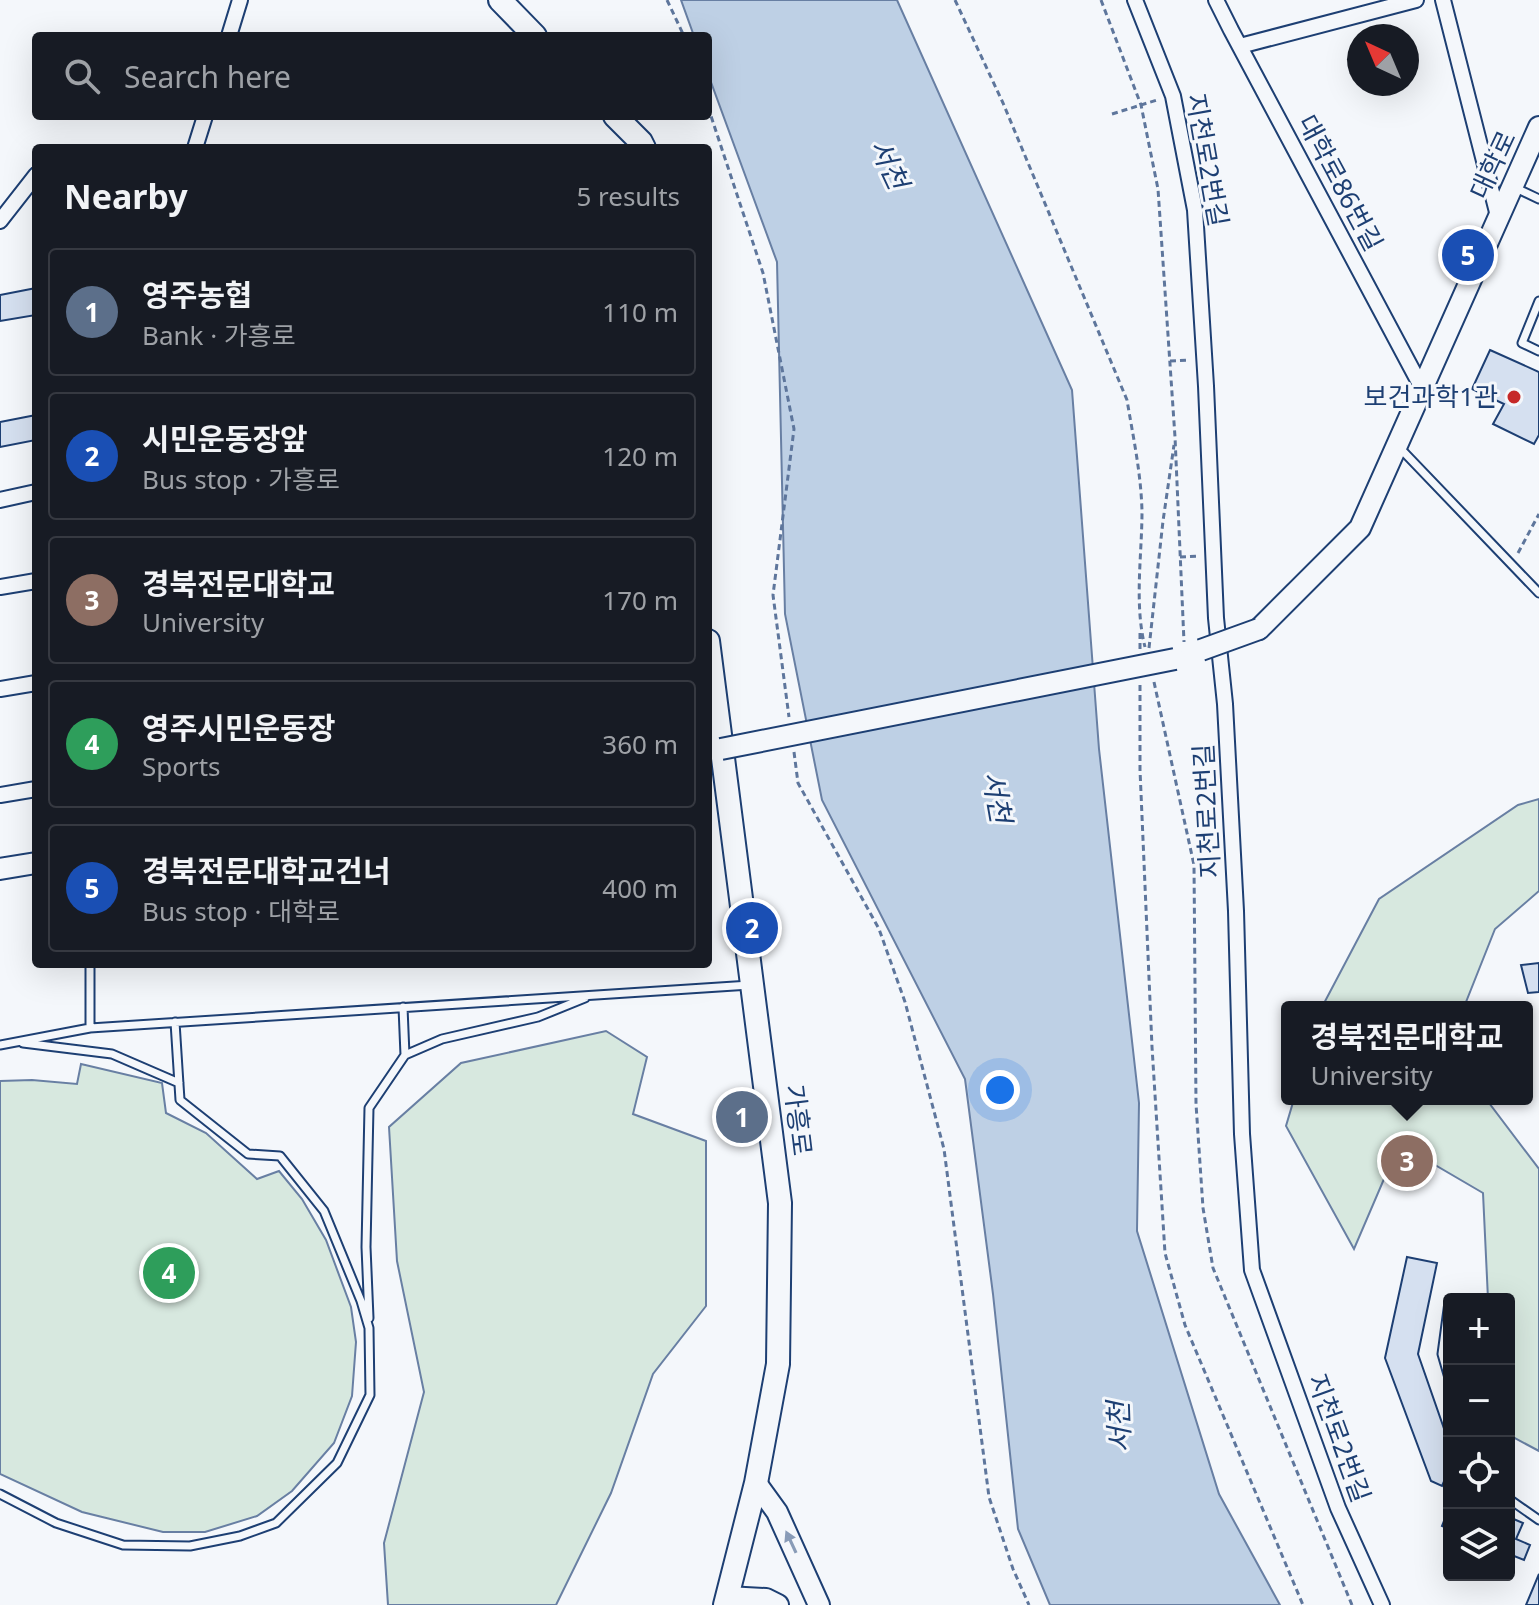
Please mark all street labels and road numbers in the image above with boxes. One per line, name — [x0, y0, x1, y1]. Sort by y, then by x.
street label: 지천로2번길 — [1179, 90, 1237, 229]
street label: 대학로86번길 — [1290, 108, 1392, 257]
street label: 대학로 — [1461, 124, 1524, 205]
street label: 지천로2번길 — [1185, 743, 1227, 879]
street label: 가흥로 — [777, 1082, 821, 1158]
street label: 지천로2번길 — [1300, 1368, 1380, 1507]

